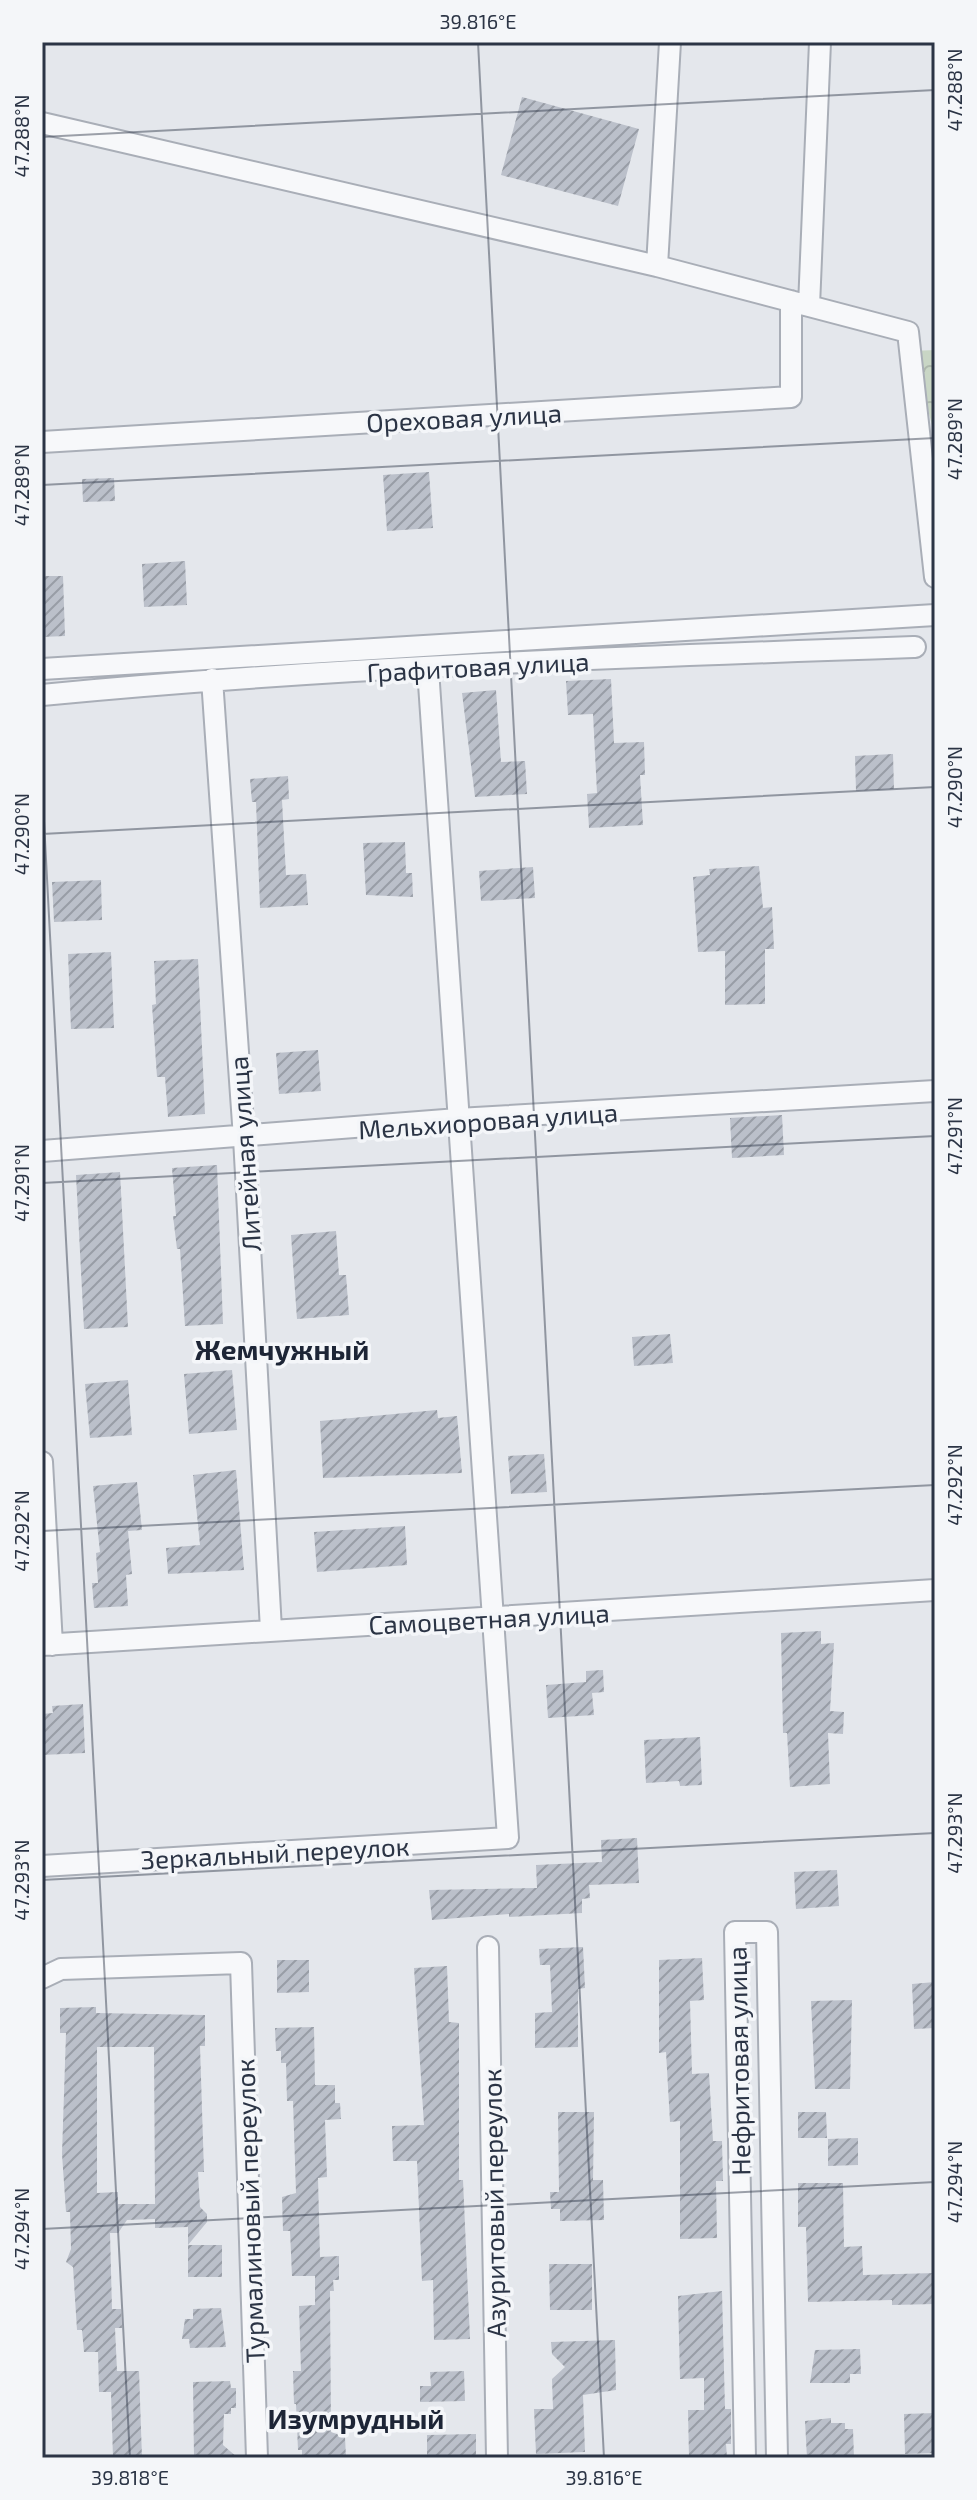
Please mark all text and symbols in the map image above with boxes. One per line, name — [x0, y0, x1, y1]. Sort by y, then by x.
text: 39.816°E — [439, 9, 517, 33]
text: 47.288°N — [942, 48, 966, 132]
text: 47.288°N — [9, 94, 33, 178]
street label: Ореховая улица — [365, 396, 563, 439]
text: 47.289°N — [942, 398, 966, 480]
text: 47.289°N — [9, 444, 33, 526]
street label: Графитовая улица — [366, 645, 590, 688]
text: 47.290°N — [942, 746, 966, 828]
text: 47.290°N — [9, 793, 33, 875]
street label: Литейная улица — [222, 1055, 267, 1253]
street label: Мельхиоровая улица — [357, 1095, 619, 1146]
text: 47.291°N — [942, 1097, 966, 1175]
text: 47.291°N — [9, 1144, 33, 1222]
district label: Жемчужный — [195, 1332, 369, 1366]
text: 47.292°N — [942, 1444, 966, 1526]
text: 47.292°N — [9, 1490, 33, 1572]
street label: Самоцветная улица — [368, 1596, 610, 1641]
text: 47.293°N — [942, 1792, 966, 1874]
street label: Зеркальный переулок — [140, 1829, 410, 1876]
text: 47.293°N — [9, 1839, 33, 1921]
street label: Нефритовая улица — [721, 1946, 756, 2176]
street label: Турмалиновый переулок — [228, 2058, 271, 2364]
street label: Азуритовый переулок — [475, 2068, 512, 2338]
text: 47.294°N — [942, 2141, 966, 2223]
text: 47.294°N — [9, 2188, 33, 2270]
district label: Изумрудный — [268, 2401, 444, 2435]
text: 39.818°E — [91, 2465, 169, 2489]
text: 39.816°E — [565, 2465, 643, 2489]

